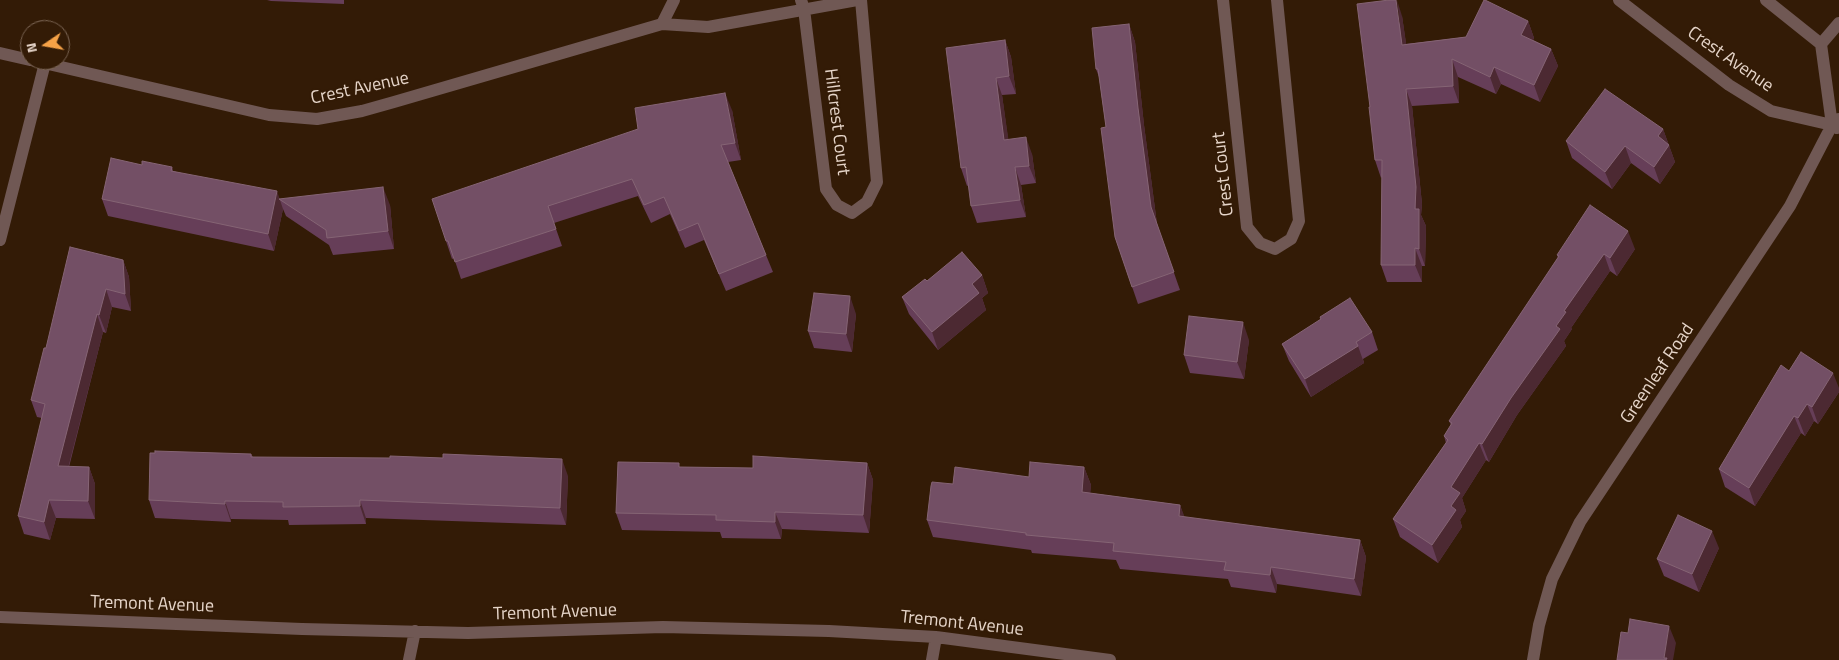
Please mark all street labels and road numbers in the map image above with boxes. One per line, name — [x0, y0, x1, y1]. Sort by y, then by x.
street label: Crest Avenue — [1683, 23, 1777, 97]
street label: Hillcrest Court — [819, 67, 853, 177]
street label: Crest Avenue — [309, 68, 411, 110]
street label: Crest Court — [1209, 131, 1239, 217]
street label: Greenleaf Road — [1617, 320, 1699, 428]
street label: Tremont Avenue — [90, 592, 214, 618]
street label: Tremont Avenue — [493, 600, 617, 626]
street label: Tremont Avenue — [899, 607, 1025, 641]

